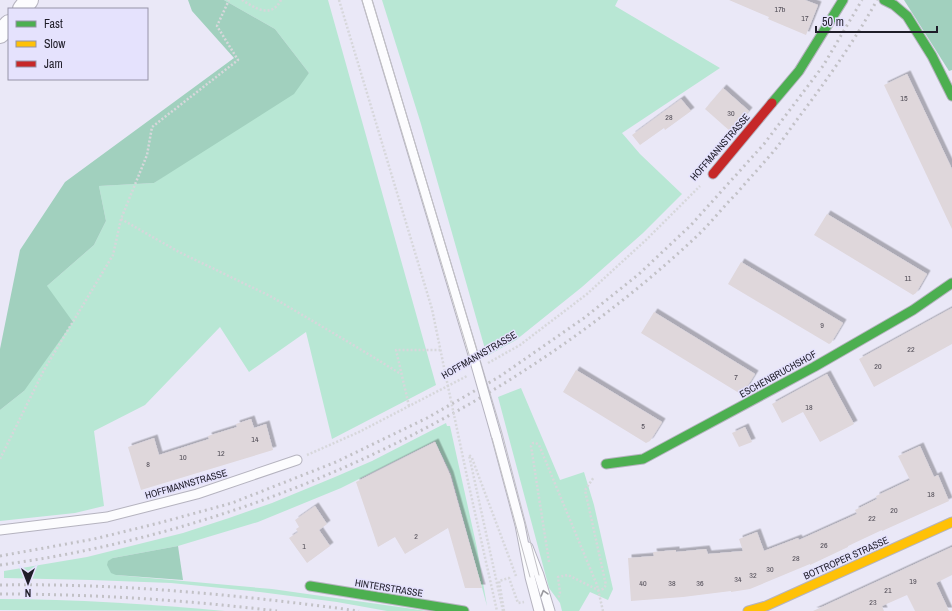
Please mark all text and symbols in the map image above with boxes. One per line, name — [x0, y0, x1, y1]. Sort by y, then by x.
house number: 17b — [775, 4, 786, 14]
legend — [8, 8, 148, 80]
scale bar — [816, 8, 937, 34]
house number: 17 — [801, 13, 809, 23]
text: 50 m — [822, 14, 844, 30]
text: Fast — [44, 16, 63, 32]
text: Slow — [44, 36, 66, 52]
text: Jam — [44, 56, 63, 72]
house number: 15 — [900, 93, 908, 103]
house number: 30 — [727, 108, 735, 118]
street label: HOFFMANNSTRASSE — [687, 111, 753, 183]
house number: 28 — [665, 112, 673, 122]
house number: 11 — [905, 273, 912, 283]
house number: 9 — [820, 320, 824, 330]
street label: HOFFMANNSTRASSE — [439, 328, 519, 382]
house number: 22 — [907, 344, 915, 354]
street label: ESCHENBRUCHSHOF — [737, 347, 819, 401]
house number: 20 — [874, 361, 882, 371]
house number: 7 — [734, 372, 738, 382]
house number: 18 — [805, 402, 813, 412]
house number: 5 — [641, 421, 645, 431]
house number: 14 — [251, 434, 259, 444]
house number: 12 — [217, 448, 225, 458]
house number: 10 — [179, 452, 187, 462]
house number: 8 — [146, 459, 150, 469]
street label: HOFFMANNSTRASSE — [143, 466, 229, 502]
house number: 18 — [927, 489, 935, 499]
house number: 20 — [890, 505, 898, 515]
house number: 22 — [868, 513, 876, 523]
house number: 2 — [414, 531, 418, 541]
street label: BOTTROPER STRASSE — [802, 533, 890, 583]
house number: 26 — [820, 540, 828, 550]
house number: 1 — [302, 541, 306, 551]
house number: 28 — [792, 553, 800, 563]
north arrow — [8, 563, 48, 603]
house number: 30 — [766, 564, 774, 574]
house number: 32 — [749, 570, 757, 580]
house number: 34 — [734, 574, 742, 584]
street label: HINTERSTRASSE — [354, 576, 424, 600]
house number: 19 — [909, 576, 917, 586]
house number: 40 — [639, 578, 647, 588]
house number: 38 — [668, 578, 676, 588]
house number: 36 — [696, 578, 704, 588]
house number: 21 — [884, 585, 892, 595]
text: N — [25, 586, 31, 600]
one-way arrow — [540, 590, 549, 597]
house number: 23 — [869, 597, 877, 607]

